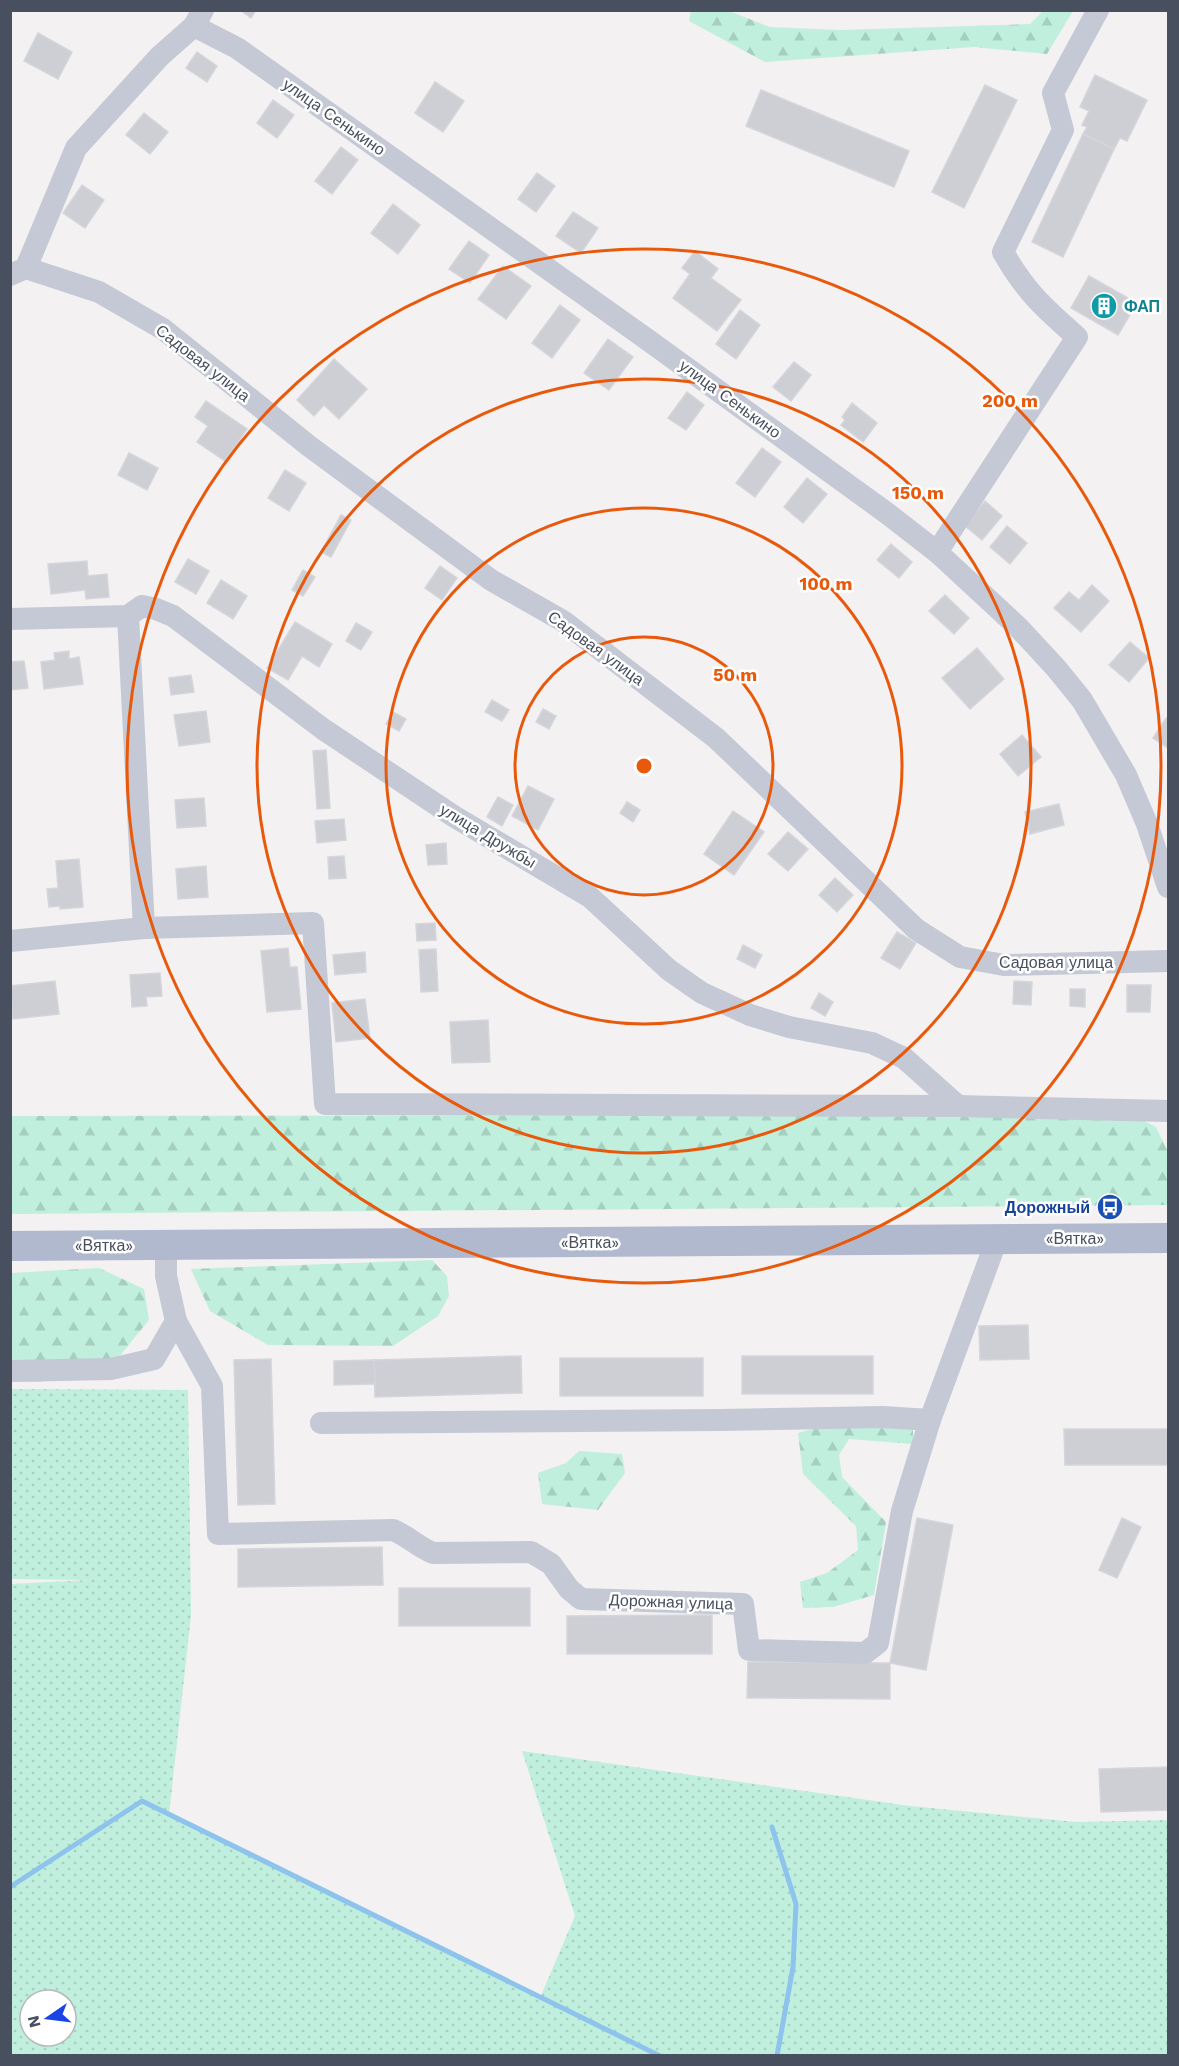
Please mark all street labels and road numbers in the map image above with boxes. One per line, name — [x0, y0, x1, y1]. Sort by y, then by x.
street label: улица Сенькино — [279, 75, 389, 159]
street label: Садовая улица — [152, 320, 254, 406]
street label: улица Сенькино — [676, 356, 785, 442]
street label: Садовая улица — [544, 607, 648, 689]
street label: улица Дружбы — [437, 800, 539, 872]
street label: Садовая улица — [999, 953, 1113, 972]
street label: «Вятка» — [1046, 1229, 1104, 1248]
street label: «Вятка» — [561, 1233, 619, 1252]
street label: «Вятка» — [75, 1236, 133, 1255]
street label: Дорожная улица — [609, 1590, 733, 1614]

